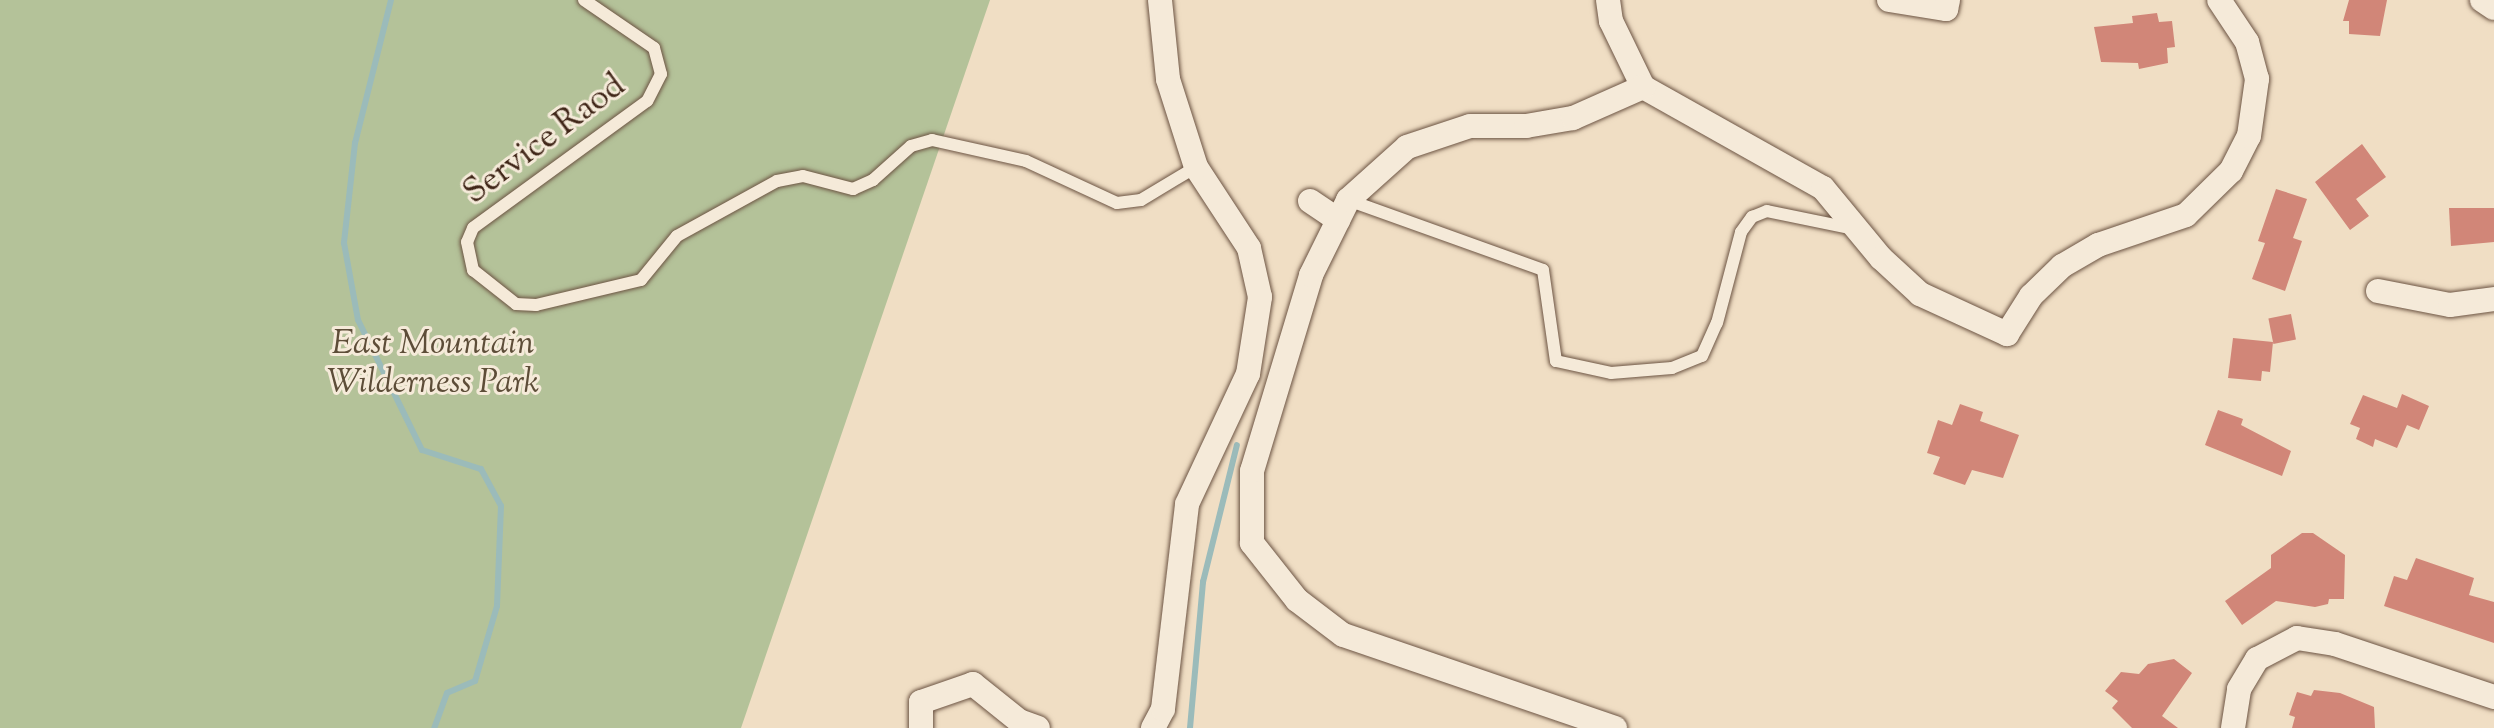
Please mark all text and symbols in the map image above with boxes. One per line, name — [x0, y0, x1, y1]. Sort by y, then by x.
street label: Service Raod — [456, 66, 634, 214]
park label: East Mountain Wilderness Park — [327, 324, 539, 404]

